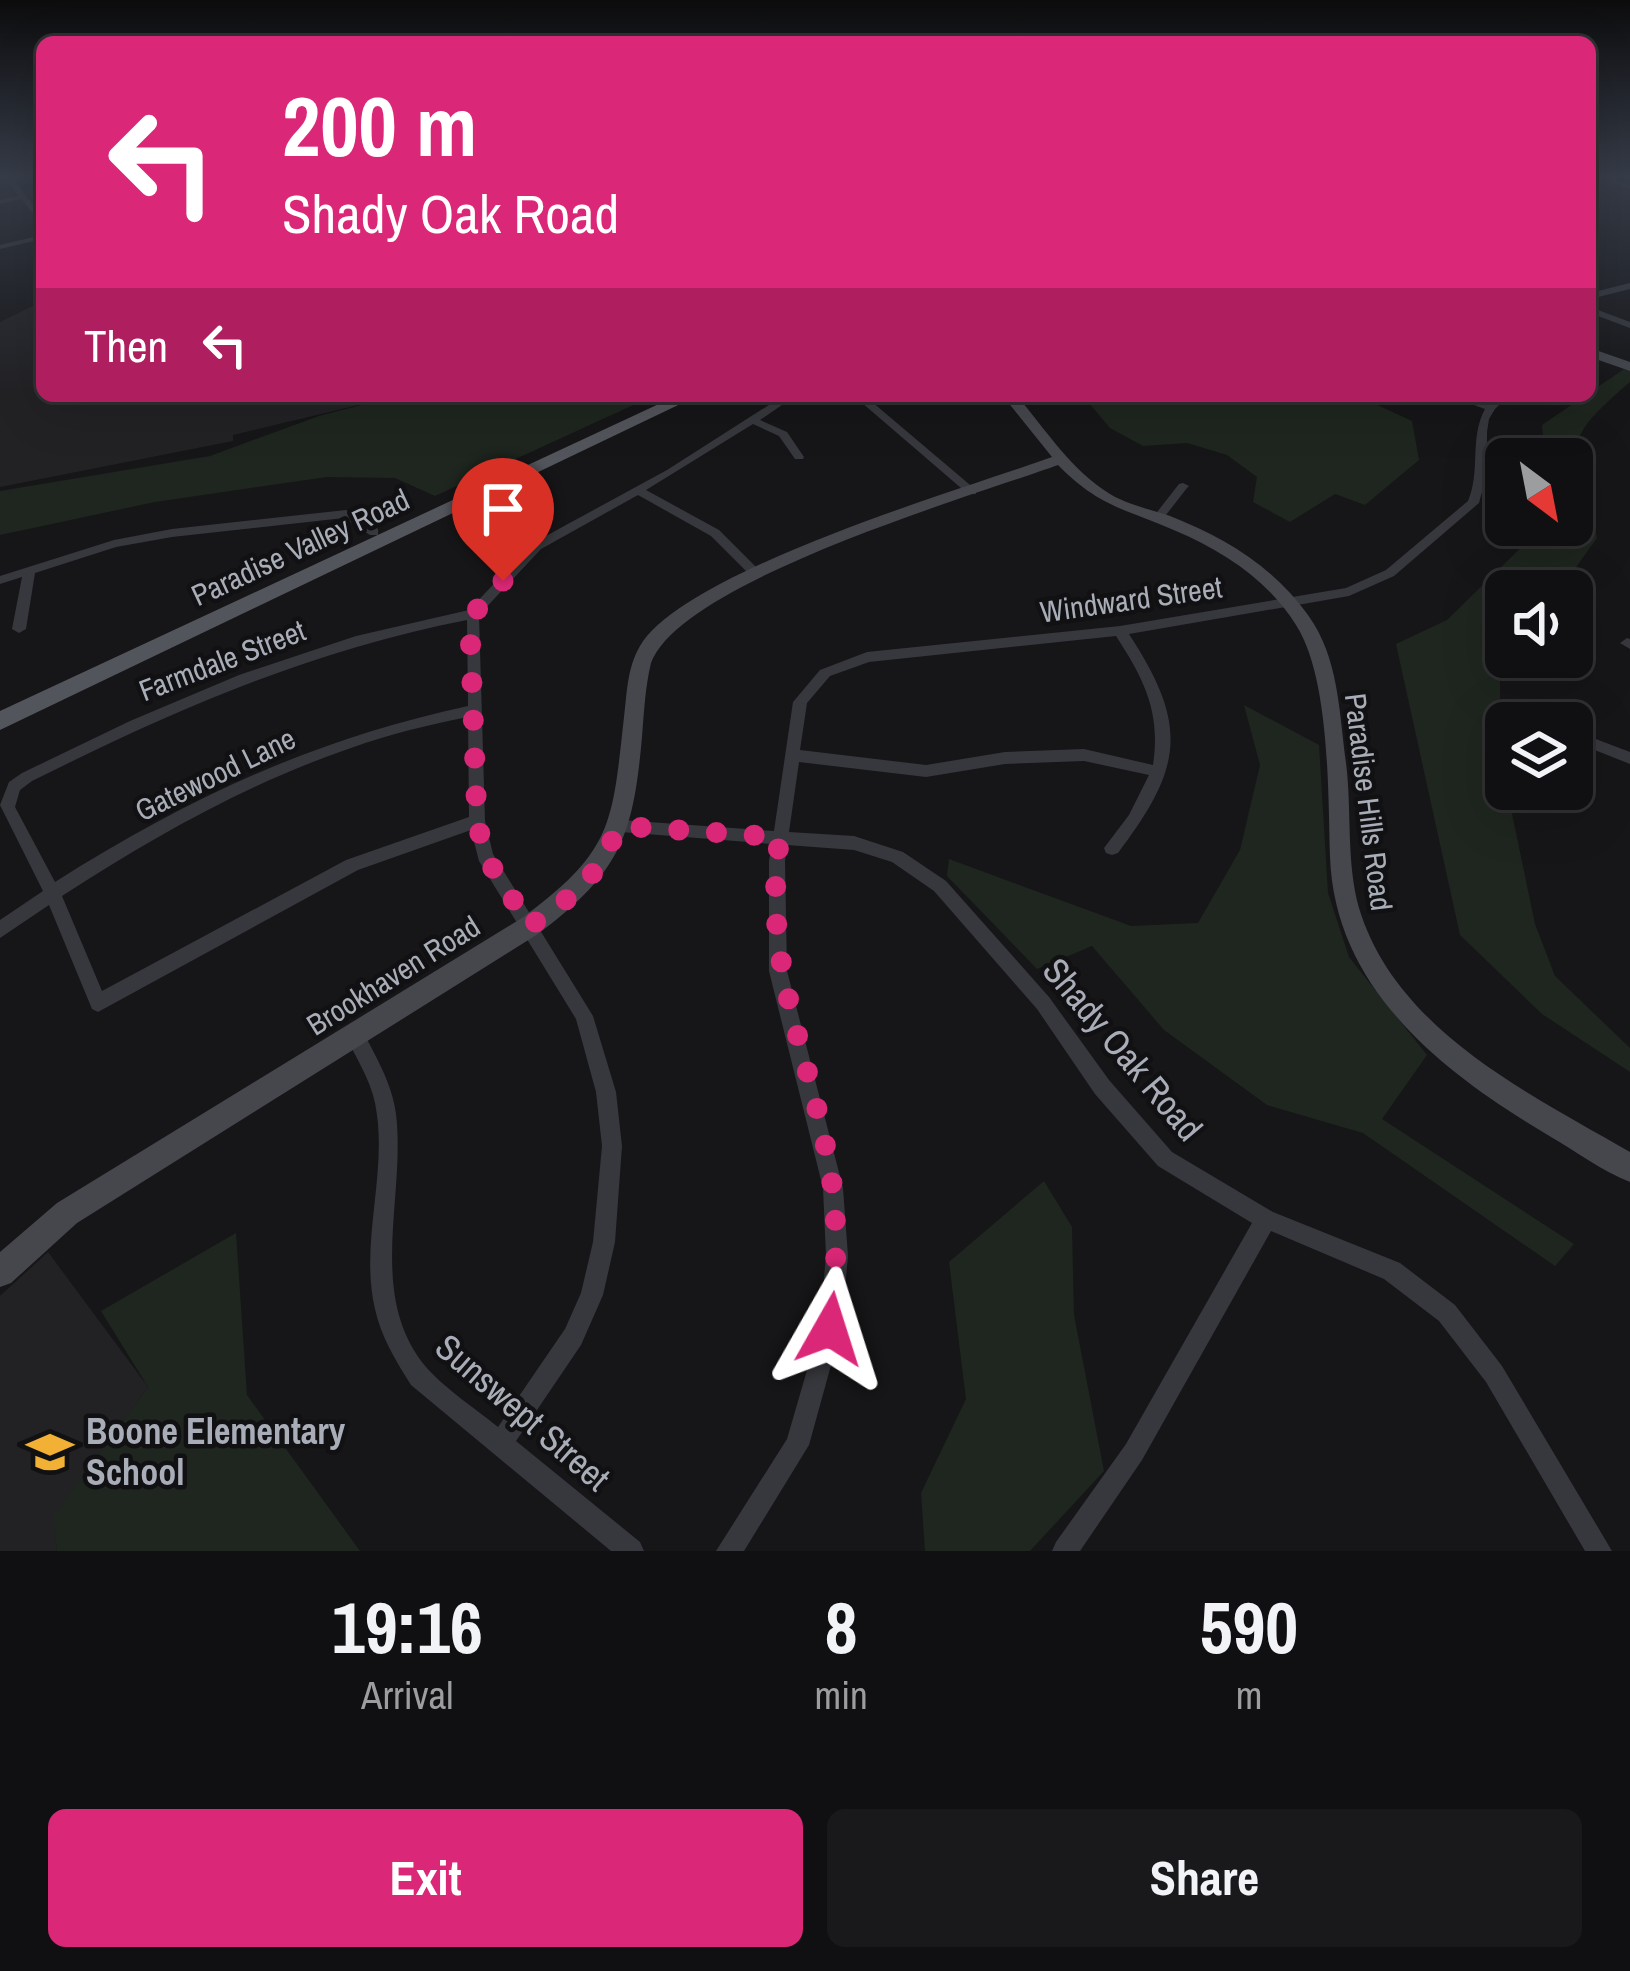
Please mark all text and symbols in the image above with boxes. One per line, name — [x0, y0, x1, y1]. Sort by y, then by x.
text: 200 m — [282, 69, 477, 182]
icon: left — [84, 84, 240, 240]
text: Shady Oak Road — [282, 177, 619, 250]
icon: left — [192, 312, 258, 378]
text: Then — [84, 315, 168, 376]
north arrow — [1485, 438, 1593, 546]
map controls — [1485, 438, 1593, 810]
pin — [452, 458, 554, 581]
icon: arrive — [470, 476, 536, 542]
street label: Paradise Valley Road — [185, 479, 415, 615]
street label: Windward Street — [1037, 566, 1225, 632]
button: sound — [1485, 570, 1593, 678]
street label: Farmdale Street — [133, 610, 311, 710]
street label: Paradise Hills Road — [1336, 691, 1402, 913]
button: layers — [1485, 702, 1593, 810]
street label: Gatewood Lane — [128, 718, 302, 830]
street label: Brookhaven Road — [299, 906, 487, 1044]
street label: Shady Oak Road — [1032, 947, 1214, 1151]
position arrow — [767, 1266, 893, 1392]
street label: Sunswept Street — [426, 1323, 620, 1501]
place label: Boone Elementary School — [86, 1407, 346, 1496]
school or university icon: Boone Elementary School — [25, 1427, 75, 1477]
text: 19:16 — [332, 1578, 483, 1675]
text: 8 — [825, 1578, 858, 1675]
text: 590 — [1200, 1578, 1298, 1675]
text: Arrival — [361, 1669, 453, 1721]
text: min — [815, 1669, 868, 1721]
text: m — [1236, 1669, 1262, 1721]
button: Exit — [48, 1809, 803, 1947]
button: Share — [827, 1809, 1582, 1947]

